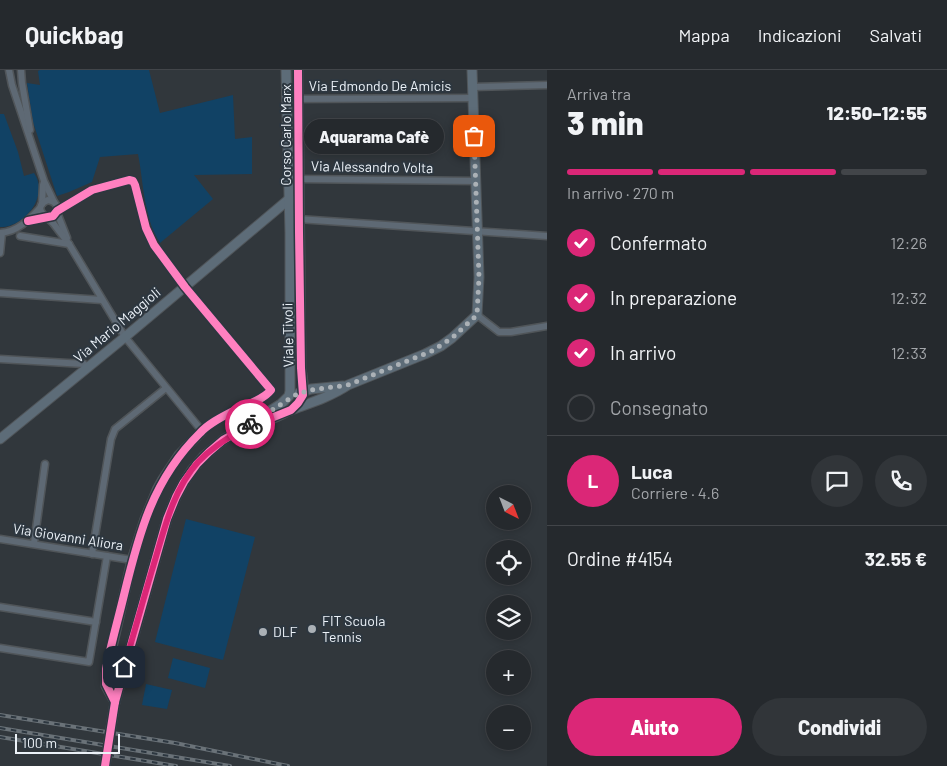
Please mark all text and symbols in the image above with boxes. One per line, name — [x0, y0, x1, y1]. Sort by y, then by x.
text: Quickbag — [25, 20, 124, 49]
text: Mappa — [679, 24, 730, 46]
text: Indicazioni — [758, 24, 842, 46]
text: Salvati — [870, 24, 922, 46]
street label: Via Edmondo De Amicis — [309, 77, 452, 94]
street label: Corso Carlo Marx — [277, 84, 294, 186]
text: Arriva tra — [567, 84, 631, 103]
text: 12:50–12:55 — [826, 101, 927, 124]
text: 3 min — [567, 103, 644, 141]
pin — [453, 115, 495, 157]
callout: Aquarama Cafè — [304, 118, 444, 154]
icon: bag — [460, 122, 488, 150]
text: Aquarama Cafè — [319, 127, 429, 146]
street label: Via Alessandro Volta — [311, 157, 433, 176]
text: In arrivo · 270 m — [567, 183, 674, 202]
icon: check — [567, 229, 595, 257]
text: Confermato — [610, 231, 707, 254]
text: 12:26 — [891, 233, 927, 252]
street label: Via Mario Maggioli — [70, 283, 164, 366]
icon: check — [567, 284, 595, 312]
text: In preparazione — [610, 286, 737, 309]
text: 12:32 — [891, 288, 927, 307]
street label: Viale Tivoli — [278, 303, 297, 367]
icon: check — [567, 339, 595, 367]
text: In arrivo — [610, 341, 676, 364]
text: 12:33 — [891, 343, 927, 362]
text: Consegnato — [610, 396, 708, 419]
courier — [225, 399, 275, 449]
icon: bike — [236, 410, 264, 438]
button: chat — [811, 455, 863, 507]
button: phone — [875, 455, 927, 507]
text: Luca — [631, 460, 672, 483]
text: L — [588, 469, 598, 492]
text: Corriere · 4.6 — [631, 483, 719, 502]
north arrow — [486, 485, 531, 530]
map controls — [486, 485, 531, 750]
street label: Via Giovanni Aliora — [12, 519, 124, 554]
button: locate — [486, 540, 531, 585]
text: Ordine #4154 — [567, 547, 673, 570]
text: 32.55 € — [865, 547, 927, 570]
button: layers — [486, 595, 531, 640]
place label: FIT Scuola Tennis — [322, 612, 385, 645]
place label: DLF — [273, 623, 298, 640]
marker: FIT Scuola Tennis — [306, 623, 318, 635]
marker: DLF — [257, 626, 269, 638]
pin — [103, 646, 145, 688]
button: + — [486, 650, 531, 695]
icon: home — [110, 653, 138, 681]
button: Aiuto — [567, 698, 742, 756]
button: Condividi — [752, 698, 927, 756]
button: − — [486, 705, 531, 750]
scale bar — [15, 731, 120, 754]
text: 100 m — [22, 734, 57, 751]

